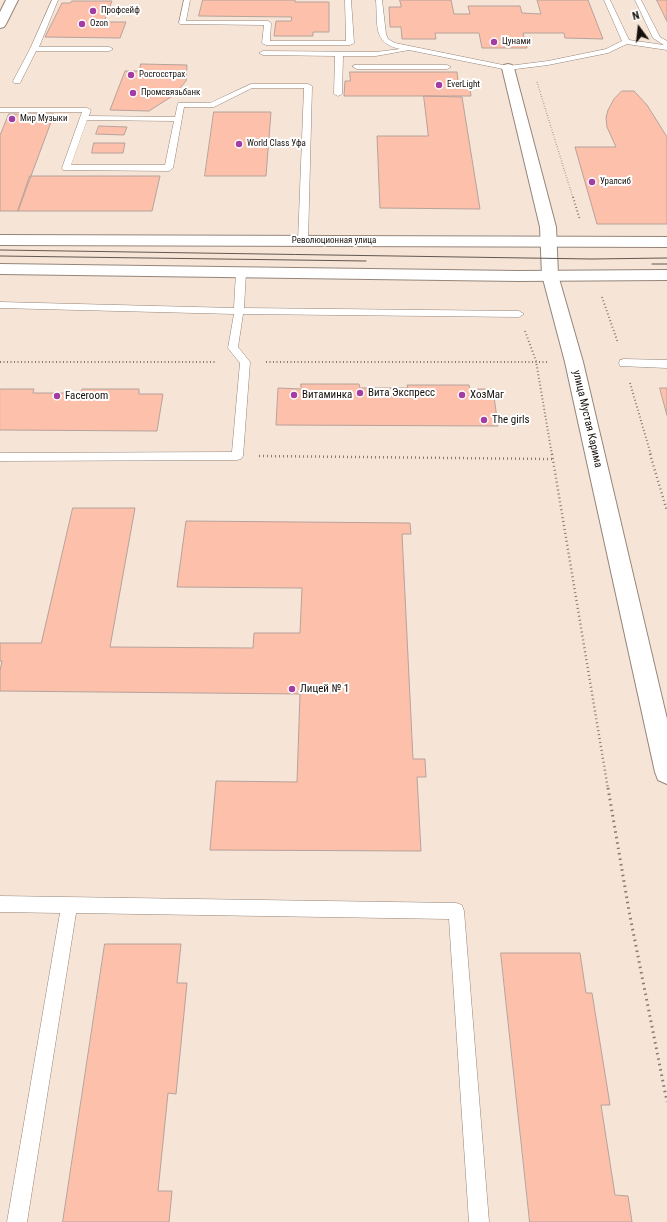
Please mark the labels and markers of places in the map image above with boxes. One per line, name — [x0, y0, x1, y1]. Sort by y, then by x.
marker: Профсейф — [88, 6, 98, 16]
place label: Профсейф — [101, 6, 140, 16]
marker: Ozon — [77, 19, 87, 29]
place label: Ozon — [90, 19, 108, 29]
marker: Цунами — [489, 37, 499, 47]
place label: Цунами — [502, 37, 531, 47]
marker: Росгосстрах — [126, 70, 136, 80]
place label: Росгосстрах — [139, 70, 185, 80]
marker: EverLight — [434, 80, 444, 90]
place label: EverLight — [447, 80, 480, 90]
marker: Промсвязьбанк — [128, 88, 138, 98]
place label: Промсвязьбанк — [141, 88, 200, 98]
marker: Мир Музыки — [7, 114, 17, 124]
place label: Мир Музыки — [20, 114, 67, 124]
marker: World Class Уфа — [234, 139, 244, 149]
place label: World Class Уфа — [247, 139, 306, 149]
marker: Уралсиб — [587, 177, 597, 187]
place label: Уралсиб — [600, 177, 631, 187]
place label: Вита Экспресс — [368, 386, 435, 400]
place label: Витаминка — [302, 388, 352, 402]
marker: Вита Экспресс — [355, 388, 365, 398]
place label: ХозМаг — [470, 388, 504, 402]
place label: Faceroom — [65, 389, 108, 403]
marker: Витаминка — [289, 390, 299, 400]
marker: ХозМаг — [457, 390, 467, 400]
marker: Faceroom — [52, 391, 62, 401]
place label: The girls — [492, 413, 530, 427]
marker: The girls — [479, 415, 489, 425]
place label: Лицей № 1 — [300, 682, 349, 696]
marker: Лицей № 1 — [287, 684, 297, 694]

